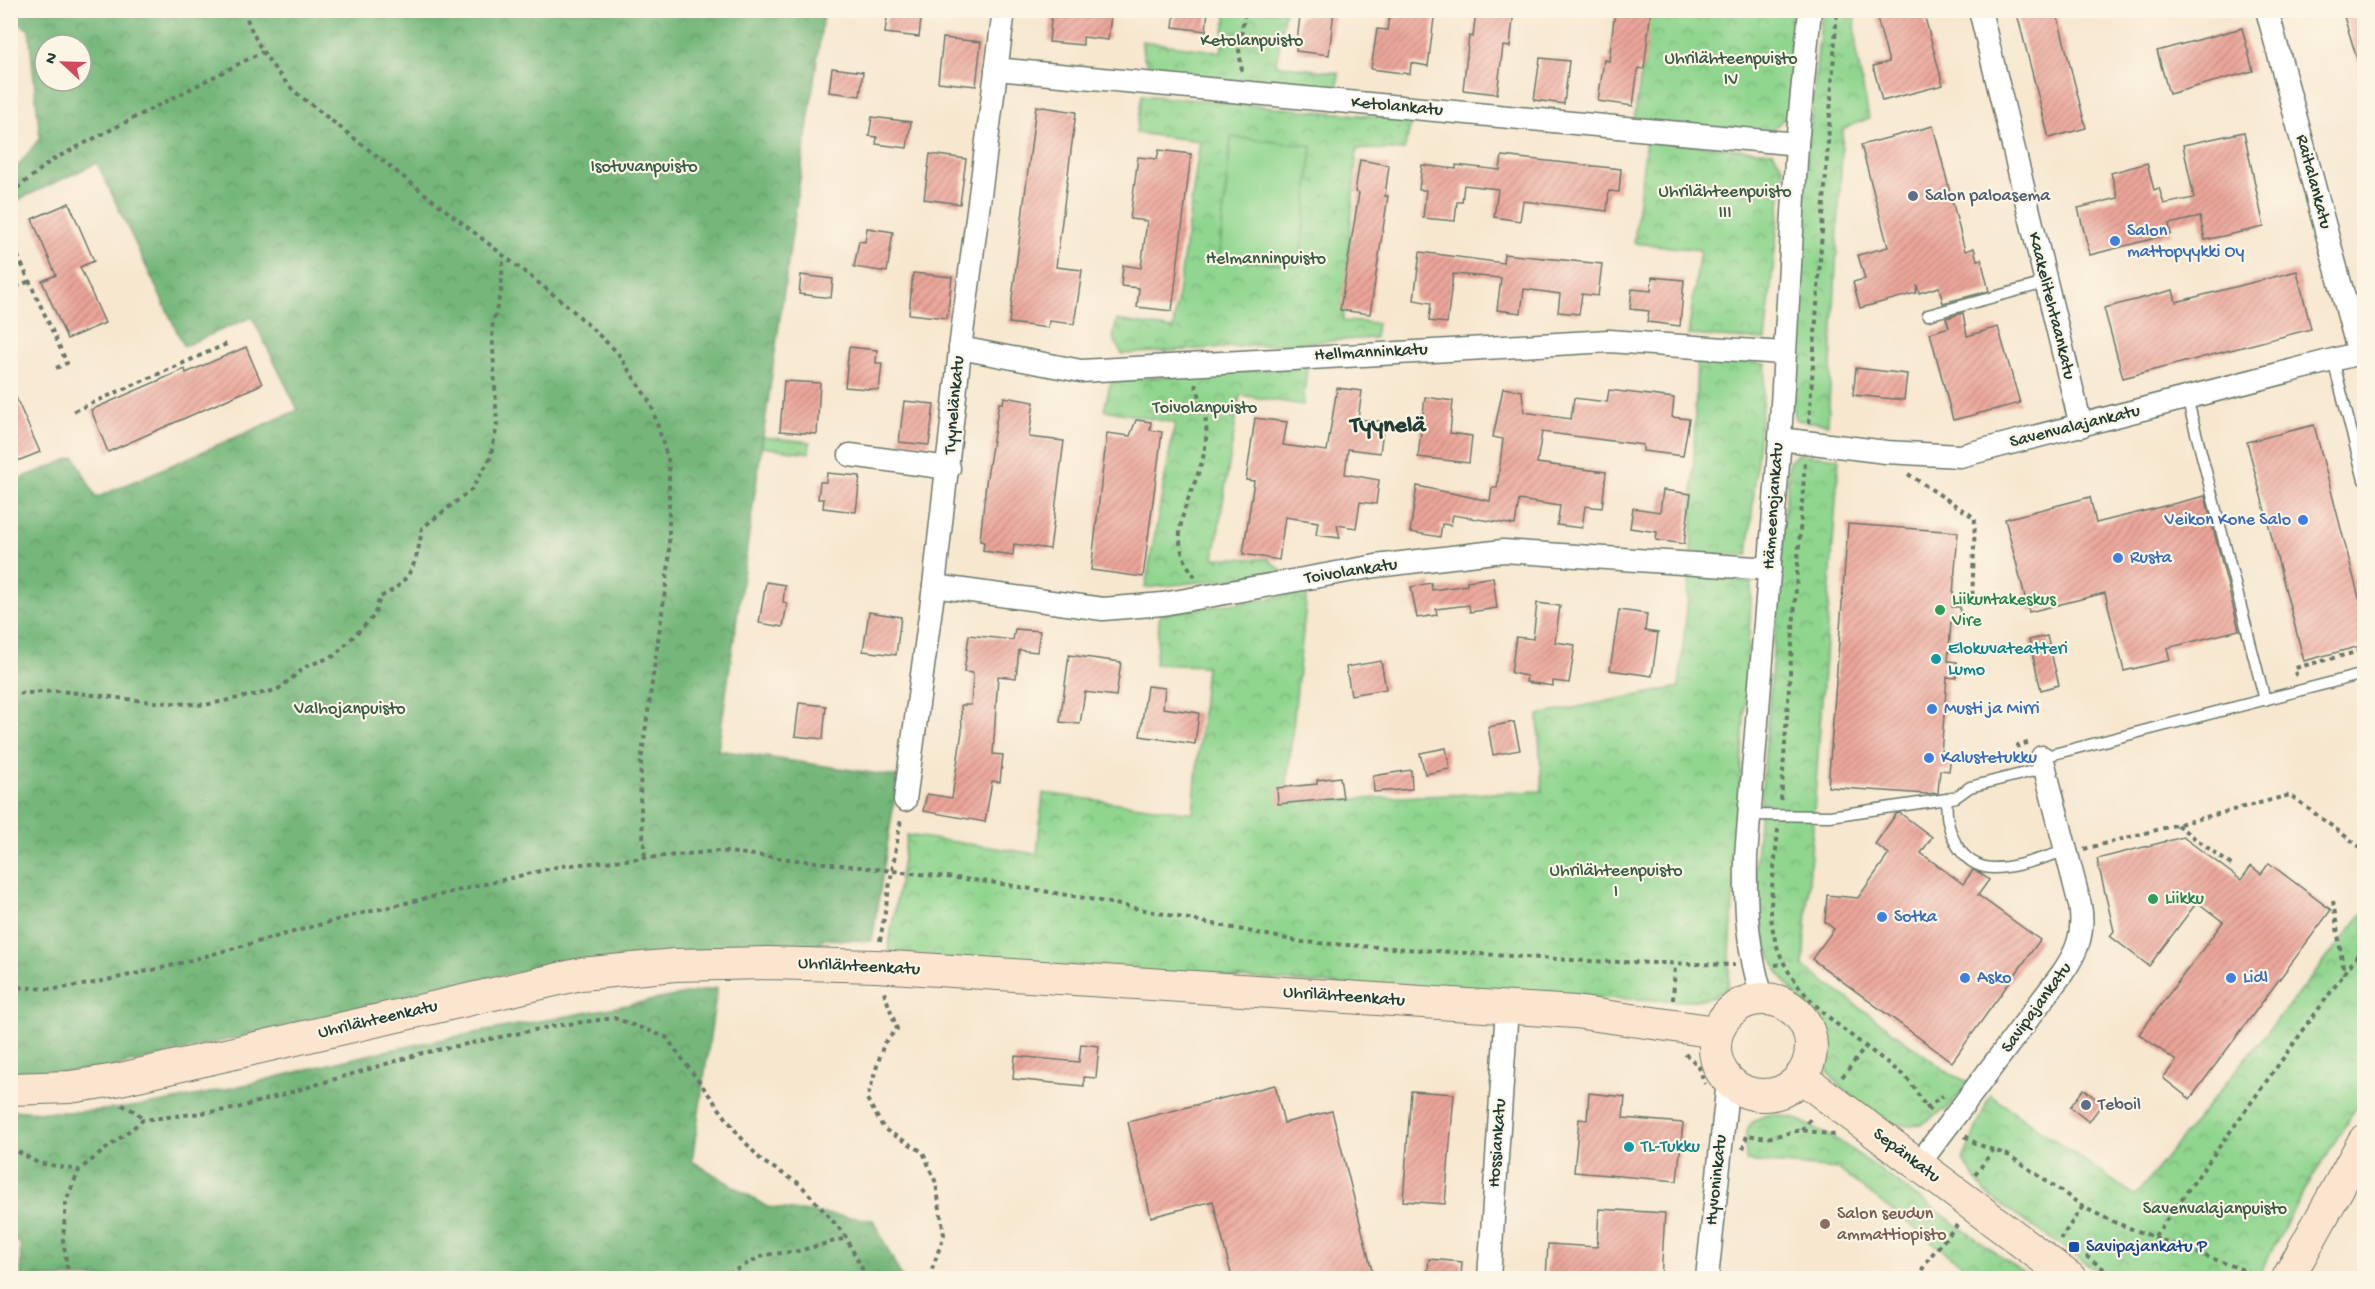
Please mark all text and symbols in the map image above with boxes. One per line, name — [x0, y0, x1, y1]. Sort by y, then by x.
park label: Ketolanpuisto — [1201, 31, 1303, 52]
north arrow — [33, 33, 93, 93]
park label: Uhrilähteenpuisto IV — [1665, 49, 1797, 91]
text: N — [42, 50, 63, 67]
street label: Ketolankatu — [1350, 93, 1444, 122]
street label: Raitalankatu — [2290, 132, 2336, 232]
park label: Isotuvanpuisto — [590, 157, 698, 178]
park label: Uhrilähteenpuisto III — [1659, 182, 1791, 224]
place label: Salon paloasema — [1925, 186, 2051, 207]
marker: Salon paloasema — [1906, 189, 1920, 203]
place label: Salon mattopyykki Oy — [2127, 221, 2244, 263]
street label: Kaakelitehtaankatu — [2023, 230, 2080, 382]
marker: Salon mattopyykki Oy — [2108, 234, 2122, 248]
park label: Helmanninpuisto — [1206, 249, 1326, 270]
street label: Hellmanninkatu — [1314, 340, 1429, 366]
street label: Tyynelänkatu — [940, 354, 970, 456]
park label: Toivolanpuisto — [1152, 398, 1257, 419]
street label: Savenvalajankatu — [2008, 401, 2143, 453]
district label: Tyynelä — [1348, 412, 1427, 441]
street label: Hämeenojankatu — [1759, 441, 1789, 570]
place label: Veikon Kone Salo — [2164, 510, 2291, 531]
marker: Veikon Kone Salo — [2296, 513, 2310, 527]
place label: Rusta — [2130, 548, 2173, 569]
marker: Rusta — [2111, 551, 2125, 565]
street label: Toivolankatu — [1302, 554, 1399, 590]
place label: Liikuntakeskus Vire — [1951, 590, 2057, 632]
marker: Liikuntakeskus Vire — [1933, 603, 1947, 617]
place label: Elokuvateatteri Lumo — [1948, 639, 2068, 681]
marker: Elokuvateatteri Lumo — [1929, 652, 1943, 666]
park label: Valhojanpuisto — [293, 699, 406, 720]
place label: Musti ja Mirri — [1944, 699, 2040, 720]
marker: Musti ja Mirri — [1925, 702, 1939, 716]
place label: Kalustetukku — [1941, 748, 2037, 769]
marker: Kalustetukku — [1922, 751, 1936, 765]
park label: Uhrilähteenpuisto I — [1550, 861, 1682, 903]
place label: Liikku — [2165, 889, 2204, 910]
marker: Liikku — [2146, 892, 2160, 906]
place label: Sotka — [1894, 907, 1938, 928]
marker: Sotka — [1875, 910, 1889, 924]
street label: Uhrilähteenkatu — [797, 953, 921, 981]
street label: Savipajankatu — [1997, 958, 2077, 1057]
place label: Asko — [1977, 968, 2012, 989]
place label: Lidl — [2243, 968, 2268, 989]
marker: Asko — [1958, 971, 1972, 985]
marker: Lidl — [2224, 971, 2238, 985]
street label: Uhrilähteenkatu — [1282, 982, 1406, 1012]
street label: Uhrilähteenkatu — [316, 996, 440, 1044]
place label: Teboil — [2097, 1095, 2141, 1116]
street label: Hossiankatu — [1484, 1097, 1512, 1188]
marker: Teboil — [2079, 1098, 2093, 1112]
street label: Sepänkatu — [1868, 1124, 1944, 1188]
street label: Hyvoninkatu — [1702, 1133, 1732, 1226]
place label: TL-Tukku — [1640, 1137, 1701, 1158]
marker: TL-Tukku — [1622, 1140, 1636, 1154]
park label: Savenvalajanpuisto — [2143, 1199, 2287, 1220]
place label: Salon seudun ammattiopisto — [1837, 1204, 1947, 1246]
marker: Salon seudun ammattiopisto — [1818, 1217, 1832, 1231]
place label: Savipajankatu P — [2086, 1237, 2208, 1258]
marker: Savipajankatu P — [2067, 1240, 2081, 1254]

